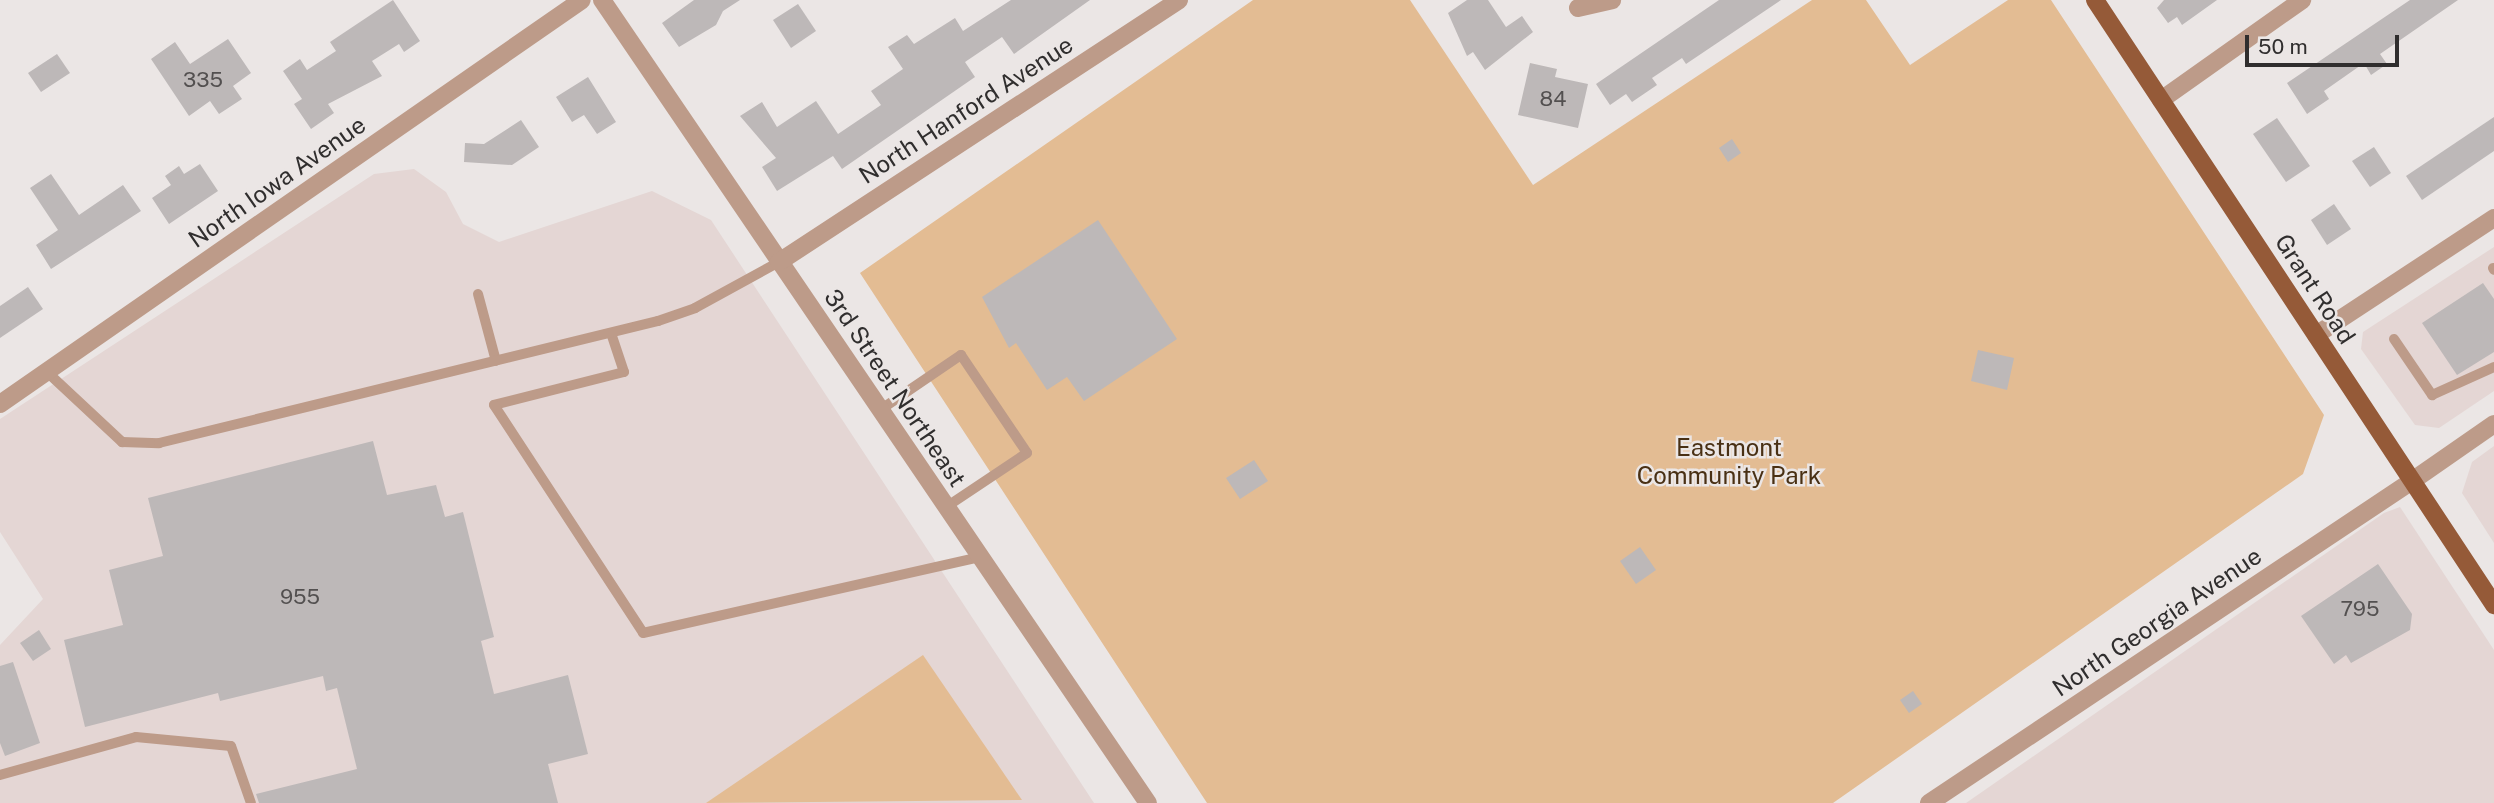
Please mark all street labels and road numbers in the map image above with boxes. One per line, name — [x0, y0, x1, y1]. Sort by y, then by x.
street label: North Hanford Avenue — [854, 30, 1078, 190]
street label: North Iowa Avenue — [183, 110, 371, 254]
street label: Grant Road — [2269, 229, 2361, 349]
street label: 3rd Street Northeast — [818, 284, 972, 492]
street label: North Georgia Avenue — [2047, 541, 2267, 703]

